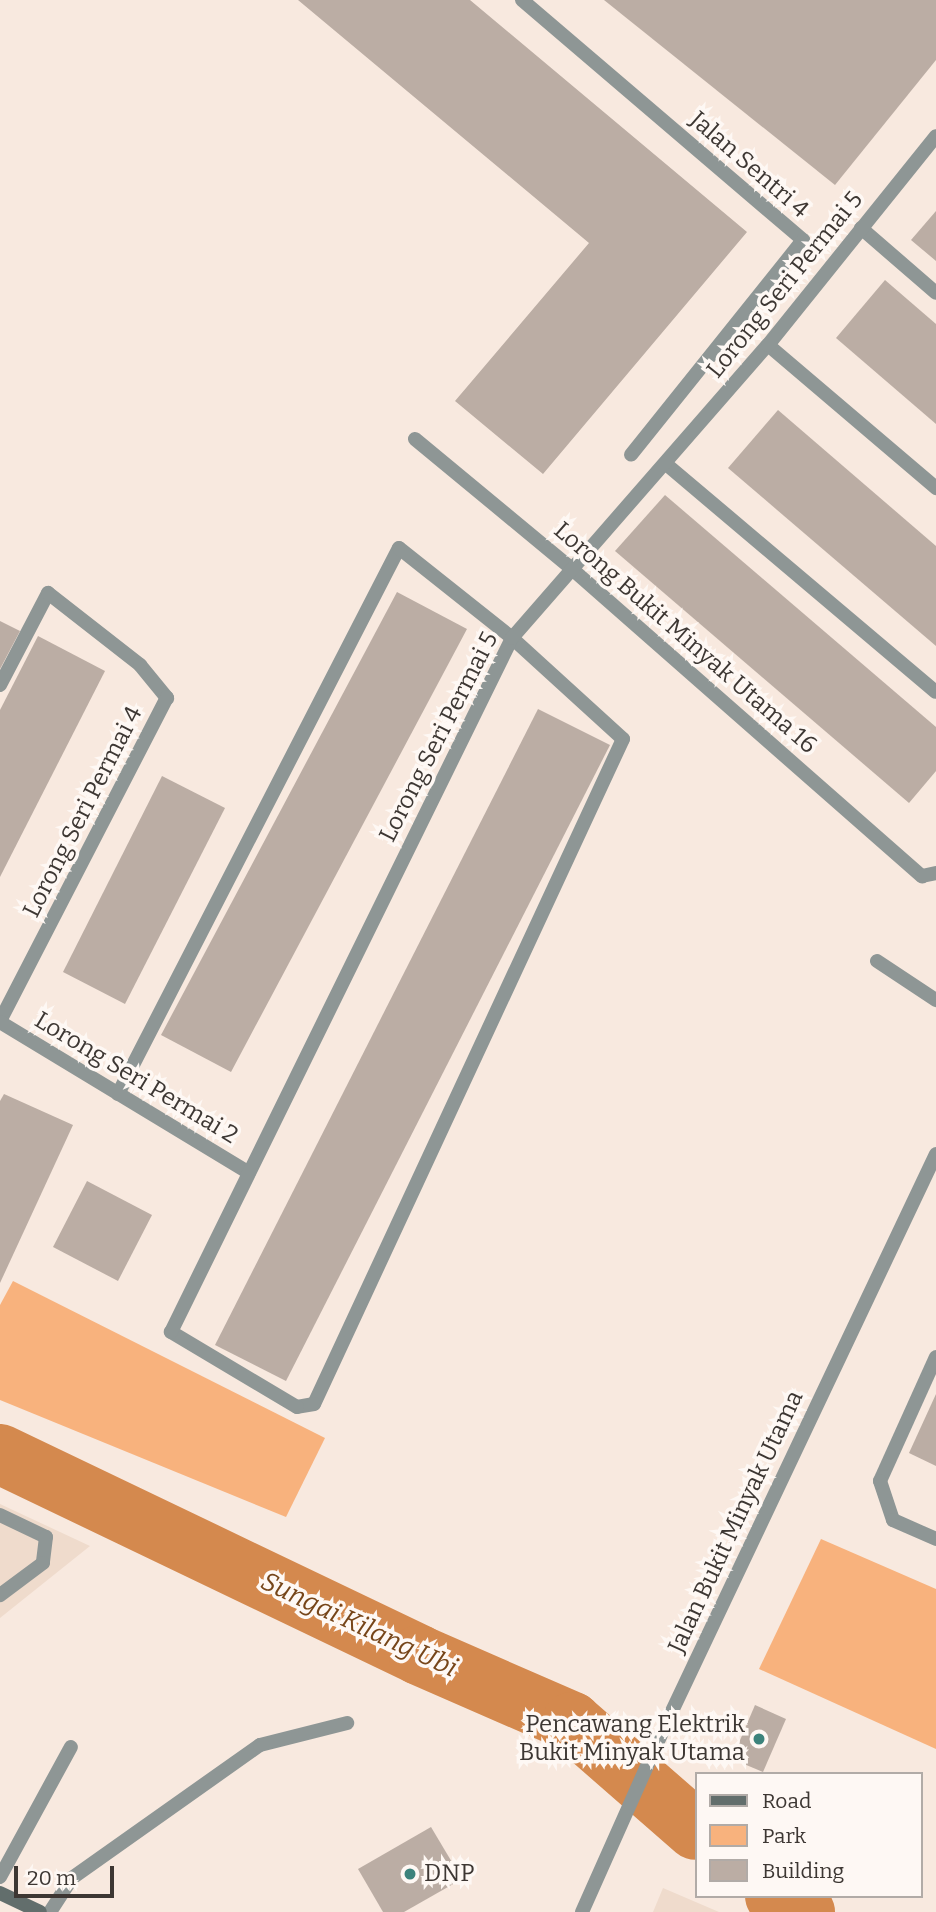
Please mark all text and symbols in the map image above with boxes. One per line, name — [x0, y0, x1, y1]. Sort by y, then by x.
street label: Jalan Sentri 4 — [684, 106, 814, 224]
street label: Lorong Seri Permai 5 — [701, 186, 869, 384]
street label: Lorong Bukit Minyak Utama 16 — [548, 516, 822, 760]
street label: Lorong Seri Permai 5 — [374, 627, 504, 847]
street label: Lorong Seri Permai 4 — [17, 702, 149, 922]
street label: Lorong Seri Permai 2 — [29, 1006, 243, 1150]
street label: Jalan Bukit Minyak Utama — [662, 1386, 810, 1658]
water label: Sungai Kilang Ubi — [256, 1566, 462, 1684]
place label: Pencawang Elektrik Bukit Minyak Utama — [519, 1711, 745, 1767]
marker: Pencawang Elektrik Bukit Minyak Utama — [751, 1731, 767, 1747]
legend — [694, 1772, 922, 1898]
text: Road — [762, 1788, 811, 1814]
text: Park — [762, 1823, 806, 1849]
scale bar — [18, 1853, 117, 1897]
text: Building — [762, 1858, 844, 1884]
place label: DNP — [424, 1860, 475, 1888]
text: 20 m — [27, 1865, 76, 1891]
marker: DNP — [402, 1866, 418, 1882]

